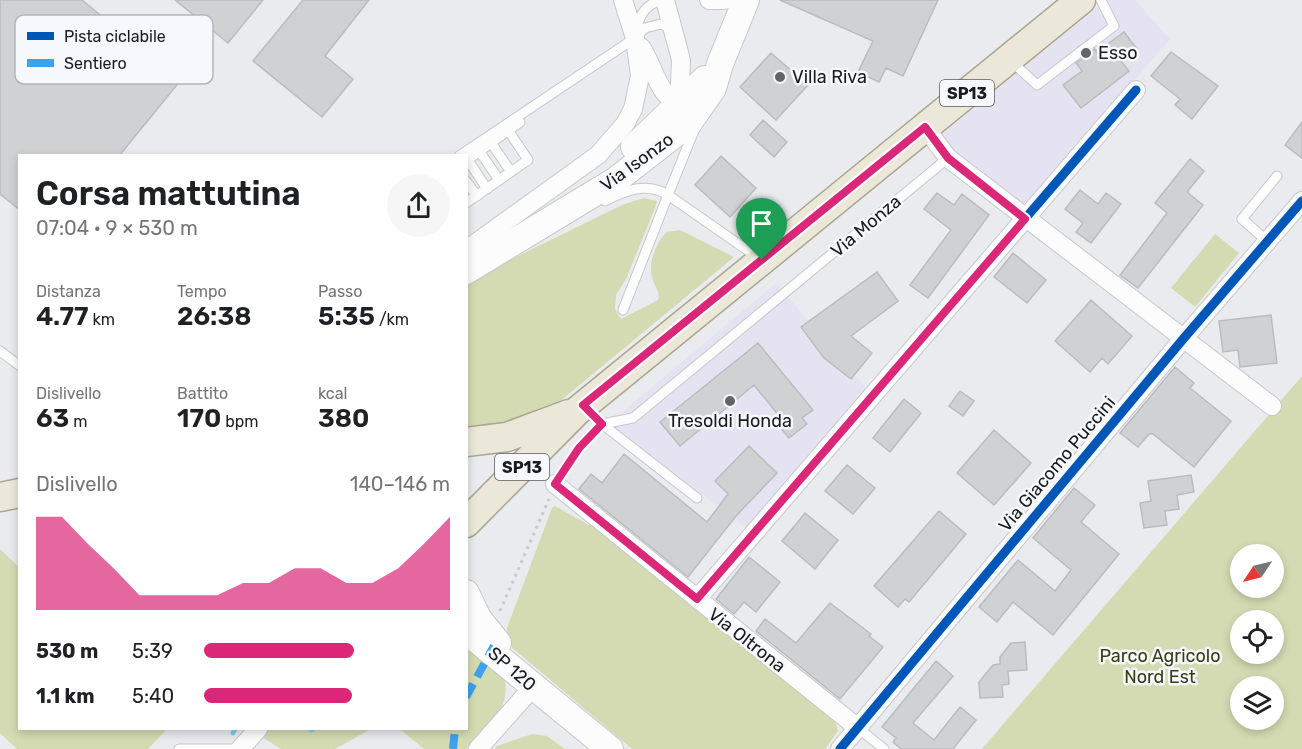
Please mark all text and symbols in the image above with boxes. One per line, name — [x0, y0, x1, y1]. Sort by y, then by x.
legend — [15, 15, 213, 84]
text: Pista ciclabile — [64, 27, 166, 46]
place label: Esso — [1098, 42, 1138, 64]
marker: Esso — [1079, 46, 1093, 60]
text: Sentiero — [64, 54, 127, 73]
place label: Villa Riva — [792, 66, 867, 88]
marker: Villa Riva — [773, 70, 787, 84]
road number: SP13 — [940, 80, 994, 106]
street label: Via Isonzo — [596, 128, 678, 196]
text: Corsa mattutina — [36, 174, 301, 213]
button: share — [387, 174, 450, 237]
street label: Via Monza — [826, 190, 906, 262]
pin — [736, 198, 787, 260]
icon: arrive — [745, 207, 778, 240]
text: 07:04 · 9 × 530 m — [36, 216, 198, 240]
text: Distanza — [36, 282, 101, 301]
text: Tempo — [177, 282, 227, 301]
text: Passo — [318, 282, 362, 301]
text: 4.77 — [36, 301, 89, 332]
text: 26:38 — [177, 301, 252, 332]
text: 5:35 — [318, 301, 375, 332]
text: km — [89, 310, 115, 329]
text: /km — [375, 310, 409, 329]
text: Dislivello — [36, 384, 101, 403]
text: Battito — [177, 384, 228, 403]
text: kcal — [318, 384, 347, 403]
street label: Via Giacomo Puccini — [994, 392, 1120, 536]
marker: Tresoldi Honda — [723, 394, 737, 408]
text: 63 — [36, 403, 69, 434]
text: 170 — [177, 403, 221, 434]
text: 380 — [318, 403, 369, 434]
place label: Tresoldi Honda — [668, 410, 792, 432]
text: m — [69, 412, 88, 431]
text: bpm — [221, 412, 259, 431]
road number: SP13 — [495, 454, 549, 480]
text: Dislivello — [36, 472, 118, 496]
text: 140–146 m — [350, 472, 450, 496]
north arrow — [1230, 544, 1284, 598]
map controls — [1230, 544, 1284, 730]
street label: Via Oltrona — [704, 603, 790, 677]
button: locate — [1230, 610, 1284, 664]
text: 530 m — [36, 639, 98, 663]
text: 5:39 — [132, 639, 173, 663]
street label: SP 120 — [483, 642, 541, 696]
park label: Parco Agricolo Nord Est — [1099, 645, 1221, 688]
button: layers — [1230, 676, 1284, 730]
text: 1.1 km — [36, 684, 95, 708]
text: 5:40 — [132, 684, 174, 708]

